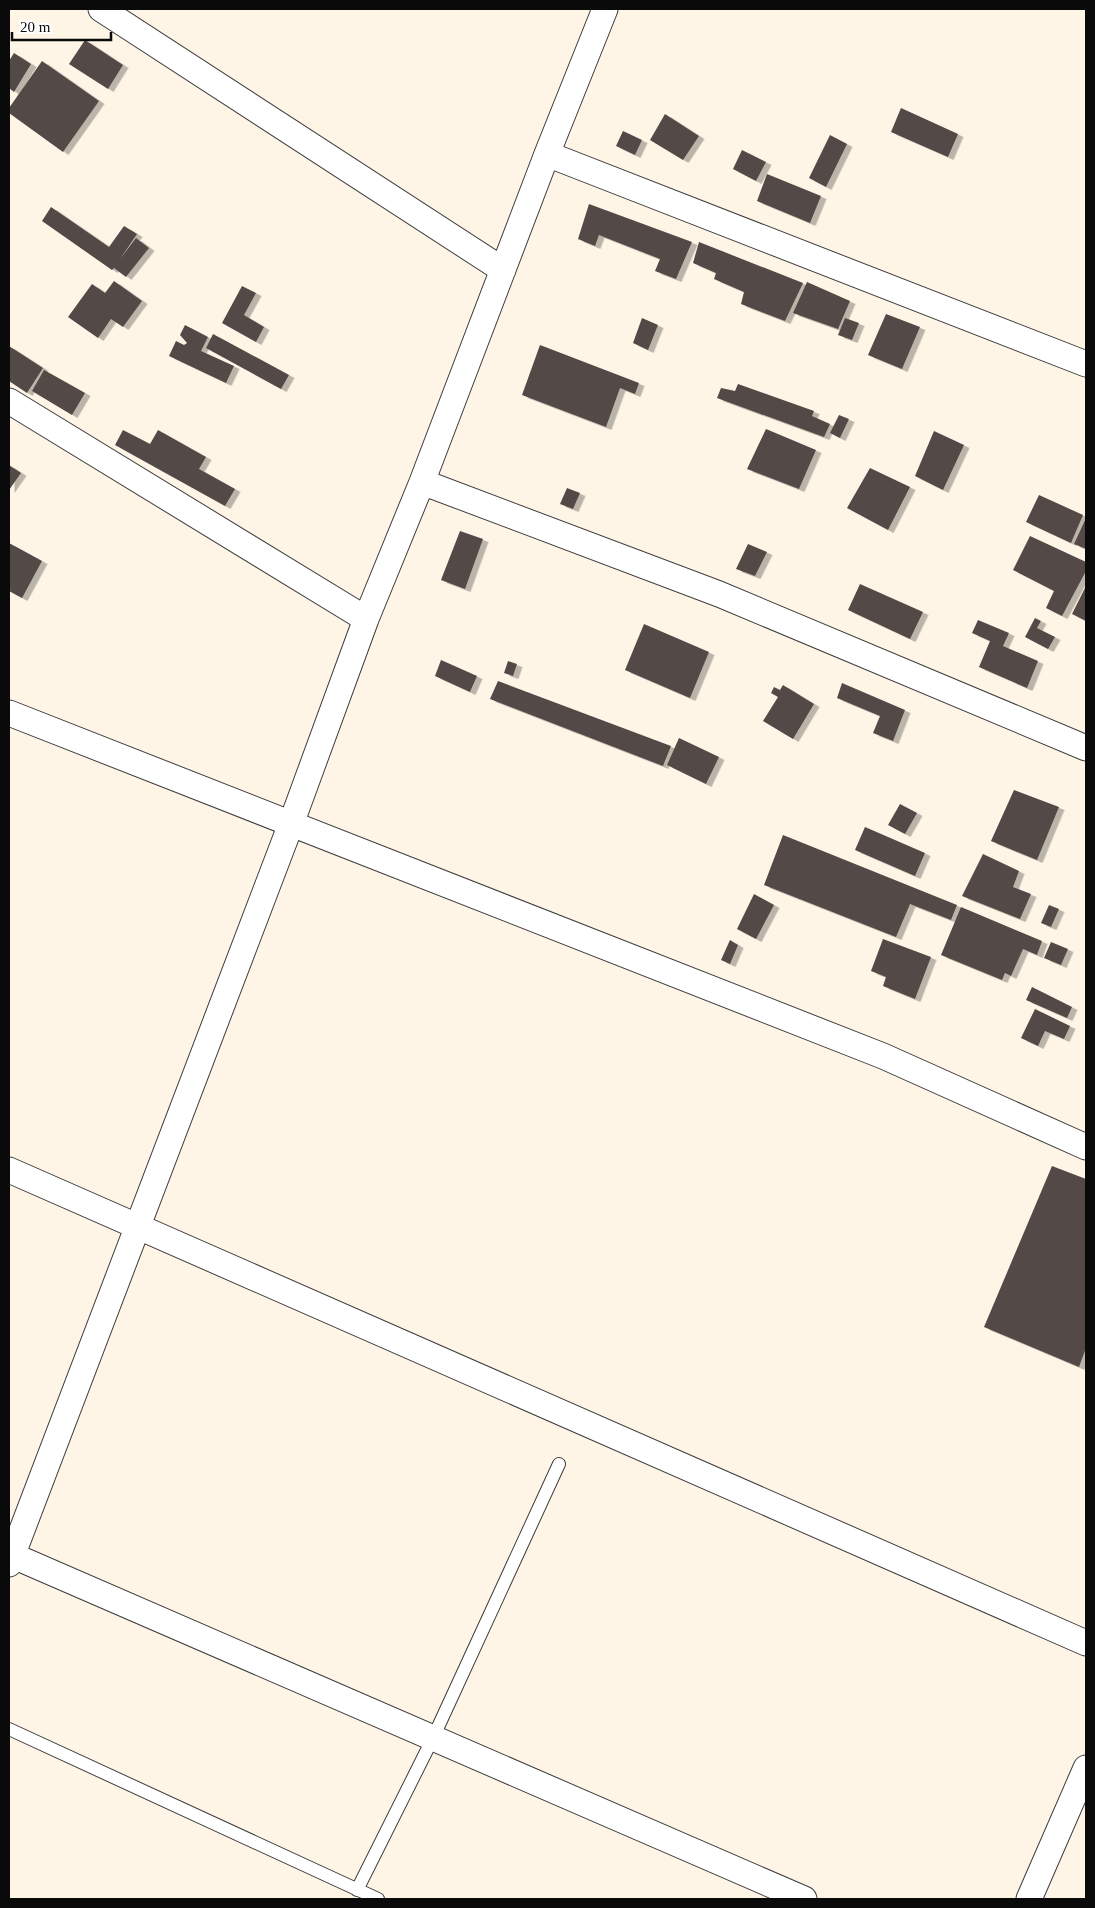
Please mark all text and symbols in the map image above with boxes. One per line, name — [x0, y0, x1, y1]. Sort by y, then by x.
scale bar — [12, 10, 111, 42]
text: 20 m — [20, 19, 51, 35]

